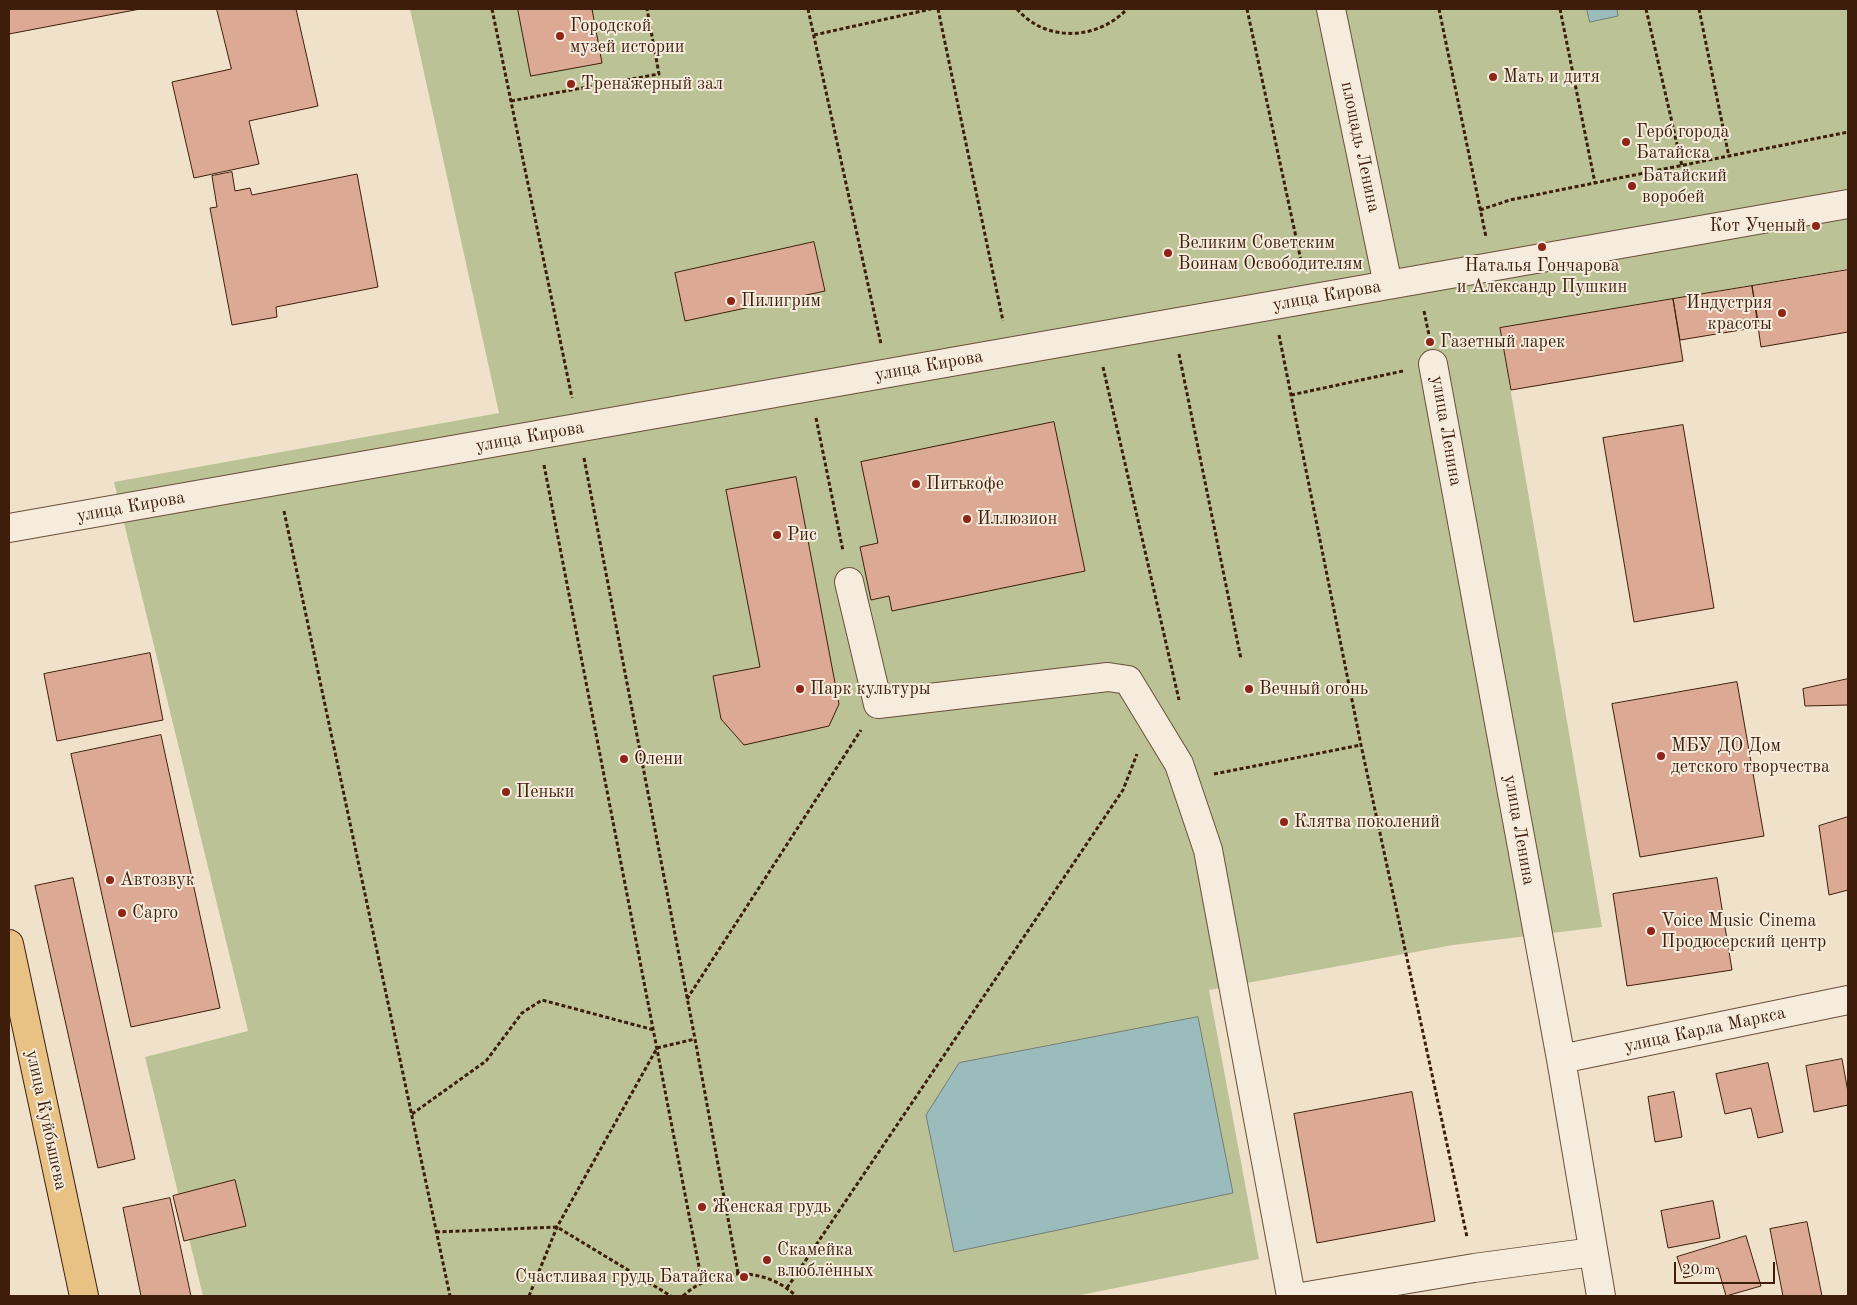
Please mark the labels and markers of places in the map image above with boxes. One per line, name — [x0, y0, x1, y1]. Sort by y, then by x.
place label: Городской музей истории — [570, 15, 684, 58]
marker: Городской музей истории — [554, 30, 566, 42]
place label: Мать и дитя — [1503, 66, 1600, 88]
marker: Мать и дитя — [1487, 71, 1499, 83]
place label: Тренажерный зал — [581, 73, 723, 95]
marker: Тренажерный зал — [565, 78, 577, 90]
place label: Герб города Батайска — [1636, 121, 1729, 163]
marker: Герб города Батайска — [1620, 136, 1632, 148]
place label: Батайский воробей — [1642, 165, 1727, 208]
marker: Батайский воробей — [1626, 180, 1638, 192]
place label: Кот Ученый — [1709, 215, 1806, 237]
marker: Кот Ученый — [1810, 220, 1822, 232]
place label: Великим Советским Воинам Освободителям — [1178, 232, 1363, 274]
marker: Наталья Гончарова и Александр Пушкин — [1536, 241, 1548, 253]
marker: Великим Советским Воинам Освободителям — [1162, 247, 1174, 259]
place label: Наталья Гончарова и Александр Пушкин — [1457, 255, 1627, 298]
place label: Пилигрим — [741, 290, 821, 312]
place label: Индустрия красоты — [1686, 292, 1772, 334]
marker: Пилигрим — [725, 295, 737, 307]
marker: Индустрия красоты — [1776, 307, 1788, 319]
place label: Газетный ларек — [1440, 331, 1565, 353]
marker: Газетный ларек — [1424, 336, 1436, 348]
place label: Питькофе — [926, 473, 1004, 495]
marker: Питькофе — [910, 478, 922, 490]
place label: Иллюзион — [977, 508, 1057, 530]
marker: Иллюзион — [961, 513, 973, 525]
place label: Рис — [787, 524, 817, 546]
marker: Рис — [771, 529, 783, 541]
place label: Парк культуры — [810, 678, 931, 700]
place label: Вечный огонь — [1259, 678, 1368, 700]
marker: Парк культуры — [794, 683, 806, 695]
marker: Вечный огонь — [1243, 683, 1255, 695]
place label: МБУ ДО Дом детского творчества — [1671, 735, 1830, 778]
place label: Олени — [634, 748, 683, 770]
marker: МБУ ДО Дом детского творчества — [1655, 750, 1667, 762]
marker: Олени — [618, 753, 630, 765]
place label: Пеньки — [516, 781, 574, 803]
marker: Пеньки — [500, 786, 512, 798]
place label: Клятва поколений — [1294, 811, 1440, 833]
marker: Клятва поколений — [1278, 816, 1290, 828]
place label: Автозвук — [120, 869, 195, 891]
marker: Автозвук — [104, 874, 116, 886]
place label: Сарго — [132, 902, 178, 924]
marker: Сарго — [116, 907, 128, 919]
place label: Voice Music Cinema Продюсерский центр — [1661, 910, 1826, 952]
marker: Voice Music Cinema Продюсерский центр — [1645, 925, 1657, 937]
place label: Женская грудь — [712, 1196, 831, 1218]
marker: Женская грудь — [696, 1201, 708, 1213]
place label: Скамейка влюблённых — [777, 1239, 874, 1282]
marker: Скамейка влюблённых — [761, 1254, 773, 1266]
place label: Счастливая грудь Батайска — [515, 1266, 734, 1288]
marker: Счастливая грудь Батайска — [738, 1271, 750, 1283]

